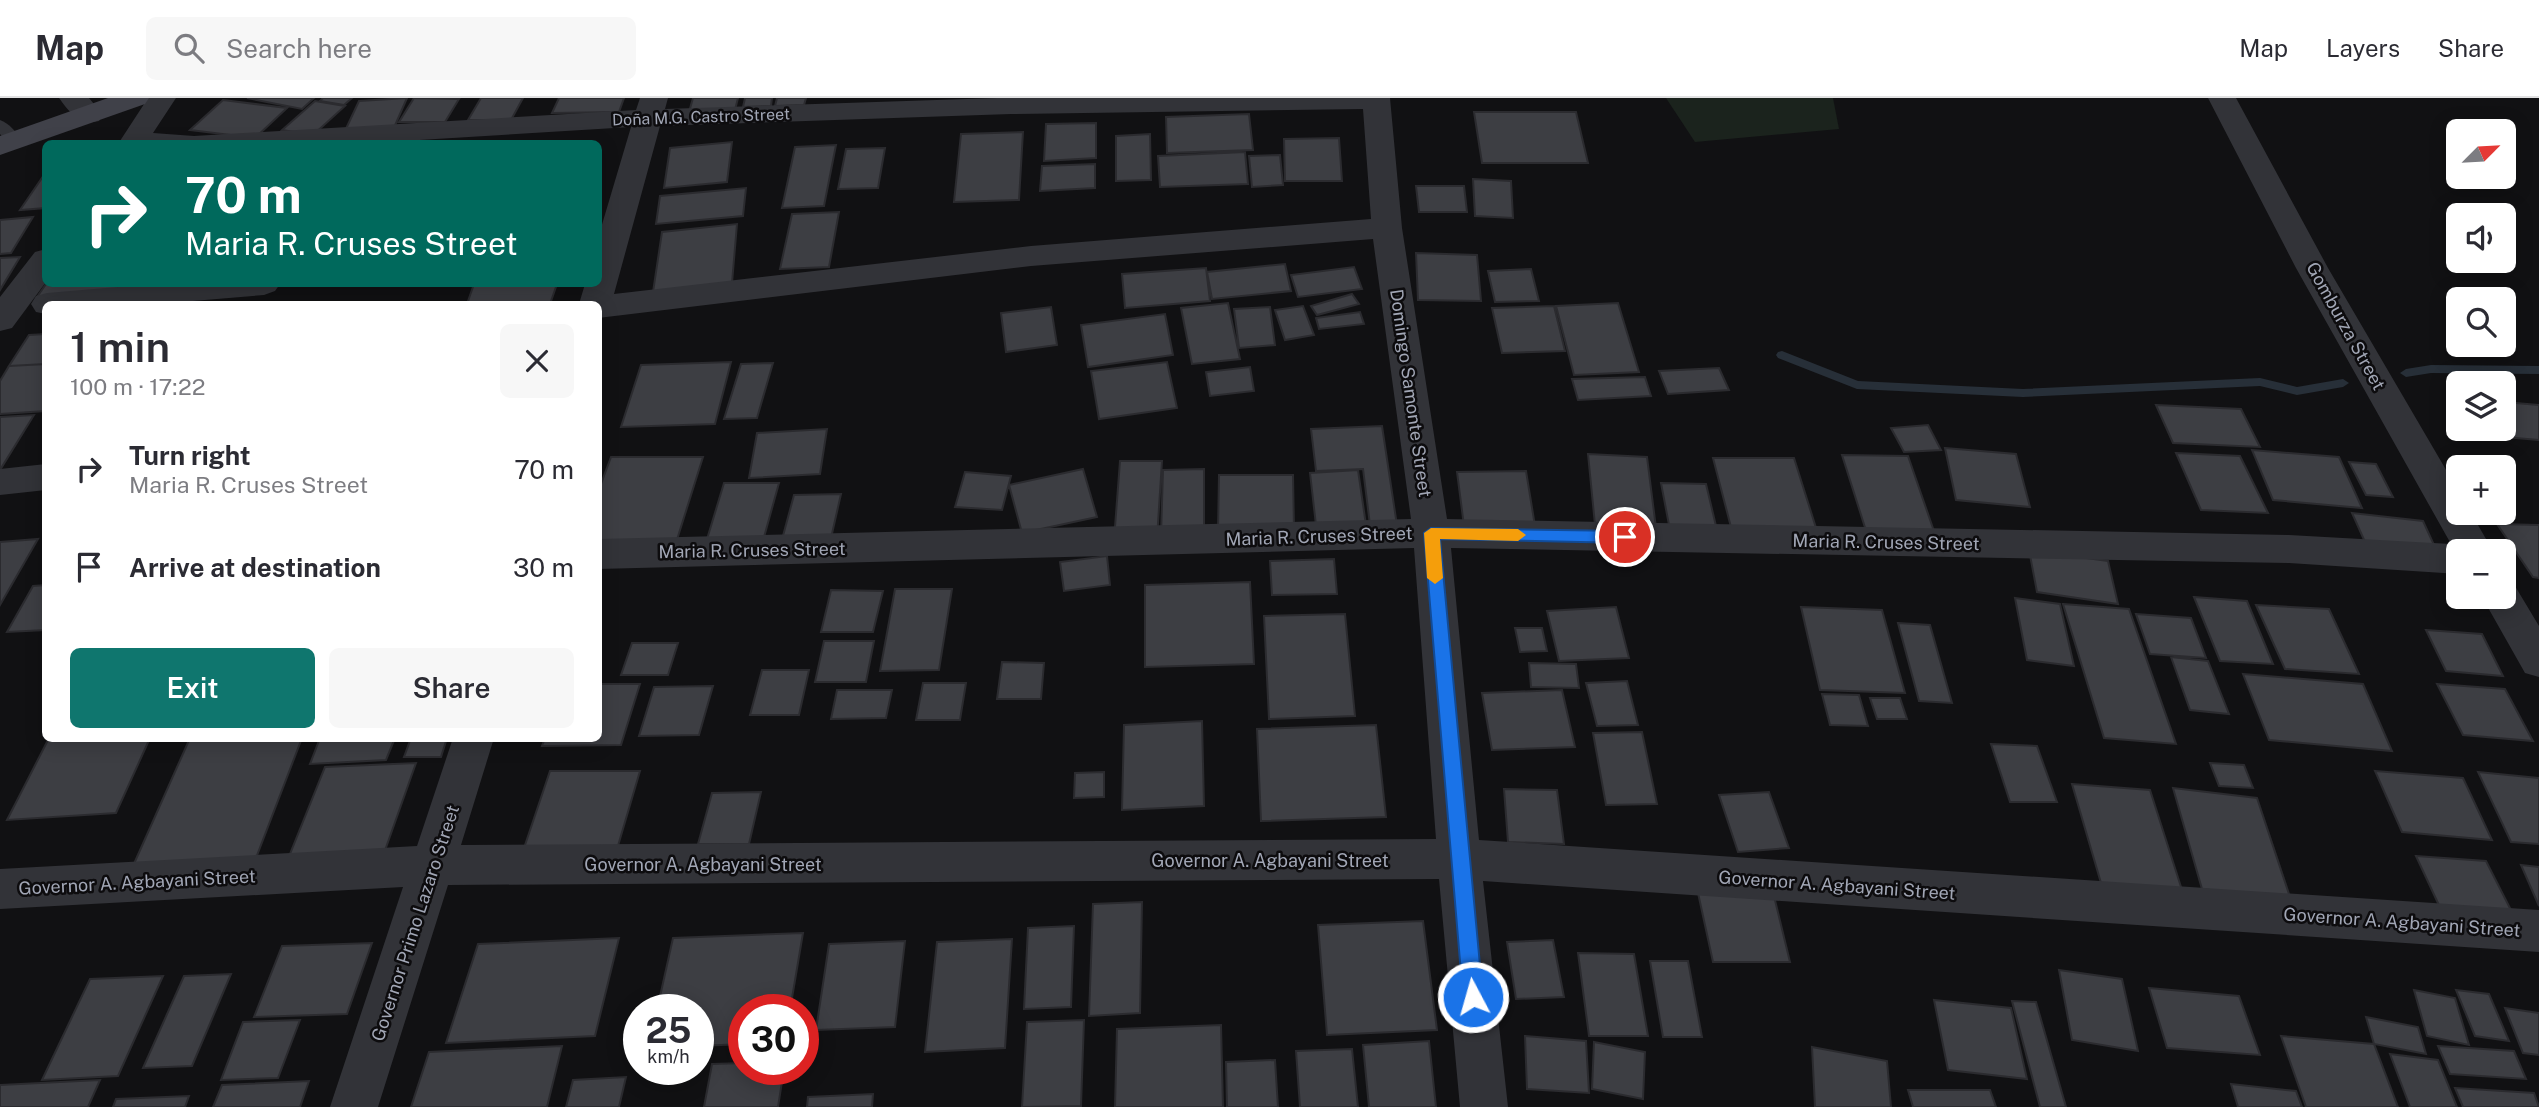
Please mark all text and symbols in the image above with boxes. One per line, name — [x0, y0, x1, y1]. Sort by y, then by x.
search box — [146, 17, 636, 80]
text: Map — [35, 29, 104, 67]
icon: search — [170, 29, 208, 67]
text: Search here — [226, 33, 372, 64]
text: Map — [2239, 34, 2288, 62]
text: Layers — [2326, 34, 2400, 62]
text: Share — [2438, 34, 2504, 62]
street label: Doña M.G. Castro Street — [612, 104, 790, 130]
north arrow — [2446, 119, 2516, 189]
map controls — [2446, 119, 2516, 609]
text: 70 m — [185, 166, 302, 224]
icon: right — [70, 168, 161, 259]
button: sound — [2446, 203, 2516, 273]
text: Maria R. Cruses Street — [185, 225, 518, 262]
street label: Gomburza Street — [2302, 258, 2390, 394]
button: search — [2446, 287, 2516, 357]
street label: Domingo Samonte Street — [1386, 288, 1436, 498]
text: 1 min — [70, 322, 170, 371]
button: close — [500, 324, 574, 398]
button: layers — [2446, 371, 2516, 441]
text: 100 m · 17:22 — [70, 373, 205, 400]
text: Turn right — [129, 440, 251, 471]
icon: right — [70, 450, 108, 488]
text: 70 m — [514, 454, 574, 485]
button: + — [2446, 455, 2516, 525]
text: Maria R. Cruses Street — [129, 471, 368, 498]
pin — [1595, 507, 1655, 567]
icon: arrive — [1606, 518, 1644, 556]
street label: Maria R. Cruses Street — [1225, 522, 1413, 550]
street label: Maria R. Cruses Street — [1792, 530, 1980, 554]
street label: Maria R. Cruses Street — [658, 538, 846, 562]
button: − — [2446, 539, 2516, 609]
icon: arrive — [70, 548, 108, 586]
text: Arrive at destination — [129, 552, 381, 583]
text: 30 m — [513, 552, 574, 583]
button: Exit — [70, 648, 315, 728]
button: Share — [329, 648, 574, 728]
street label: Governor Primo Lazaro Street — [367, 802, 463, 1044]
street label: Governor A. Agbayani Street — [1151, 850, 1389, 871]
street label: Governor A. Agbayani Street — [584, 854, 822, 875]
street label: Governor A. Agbayani Street — [18, 865, 256, 899]
street label: Governor A. Agbayani Street — [1718, 866, 1956, 904]
street label: Governor A. Agbayani Street — [2283, 903, 2521, 941]
position arrow — [1436, 960, 1510, 1034]
speed limit sign: 30 — [728, 994, 819, 1085]
text: 25 — [646, 1010, 691, 1051]
text: km/h — [647, 1046, 690, 1067]

